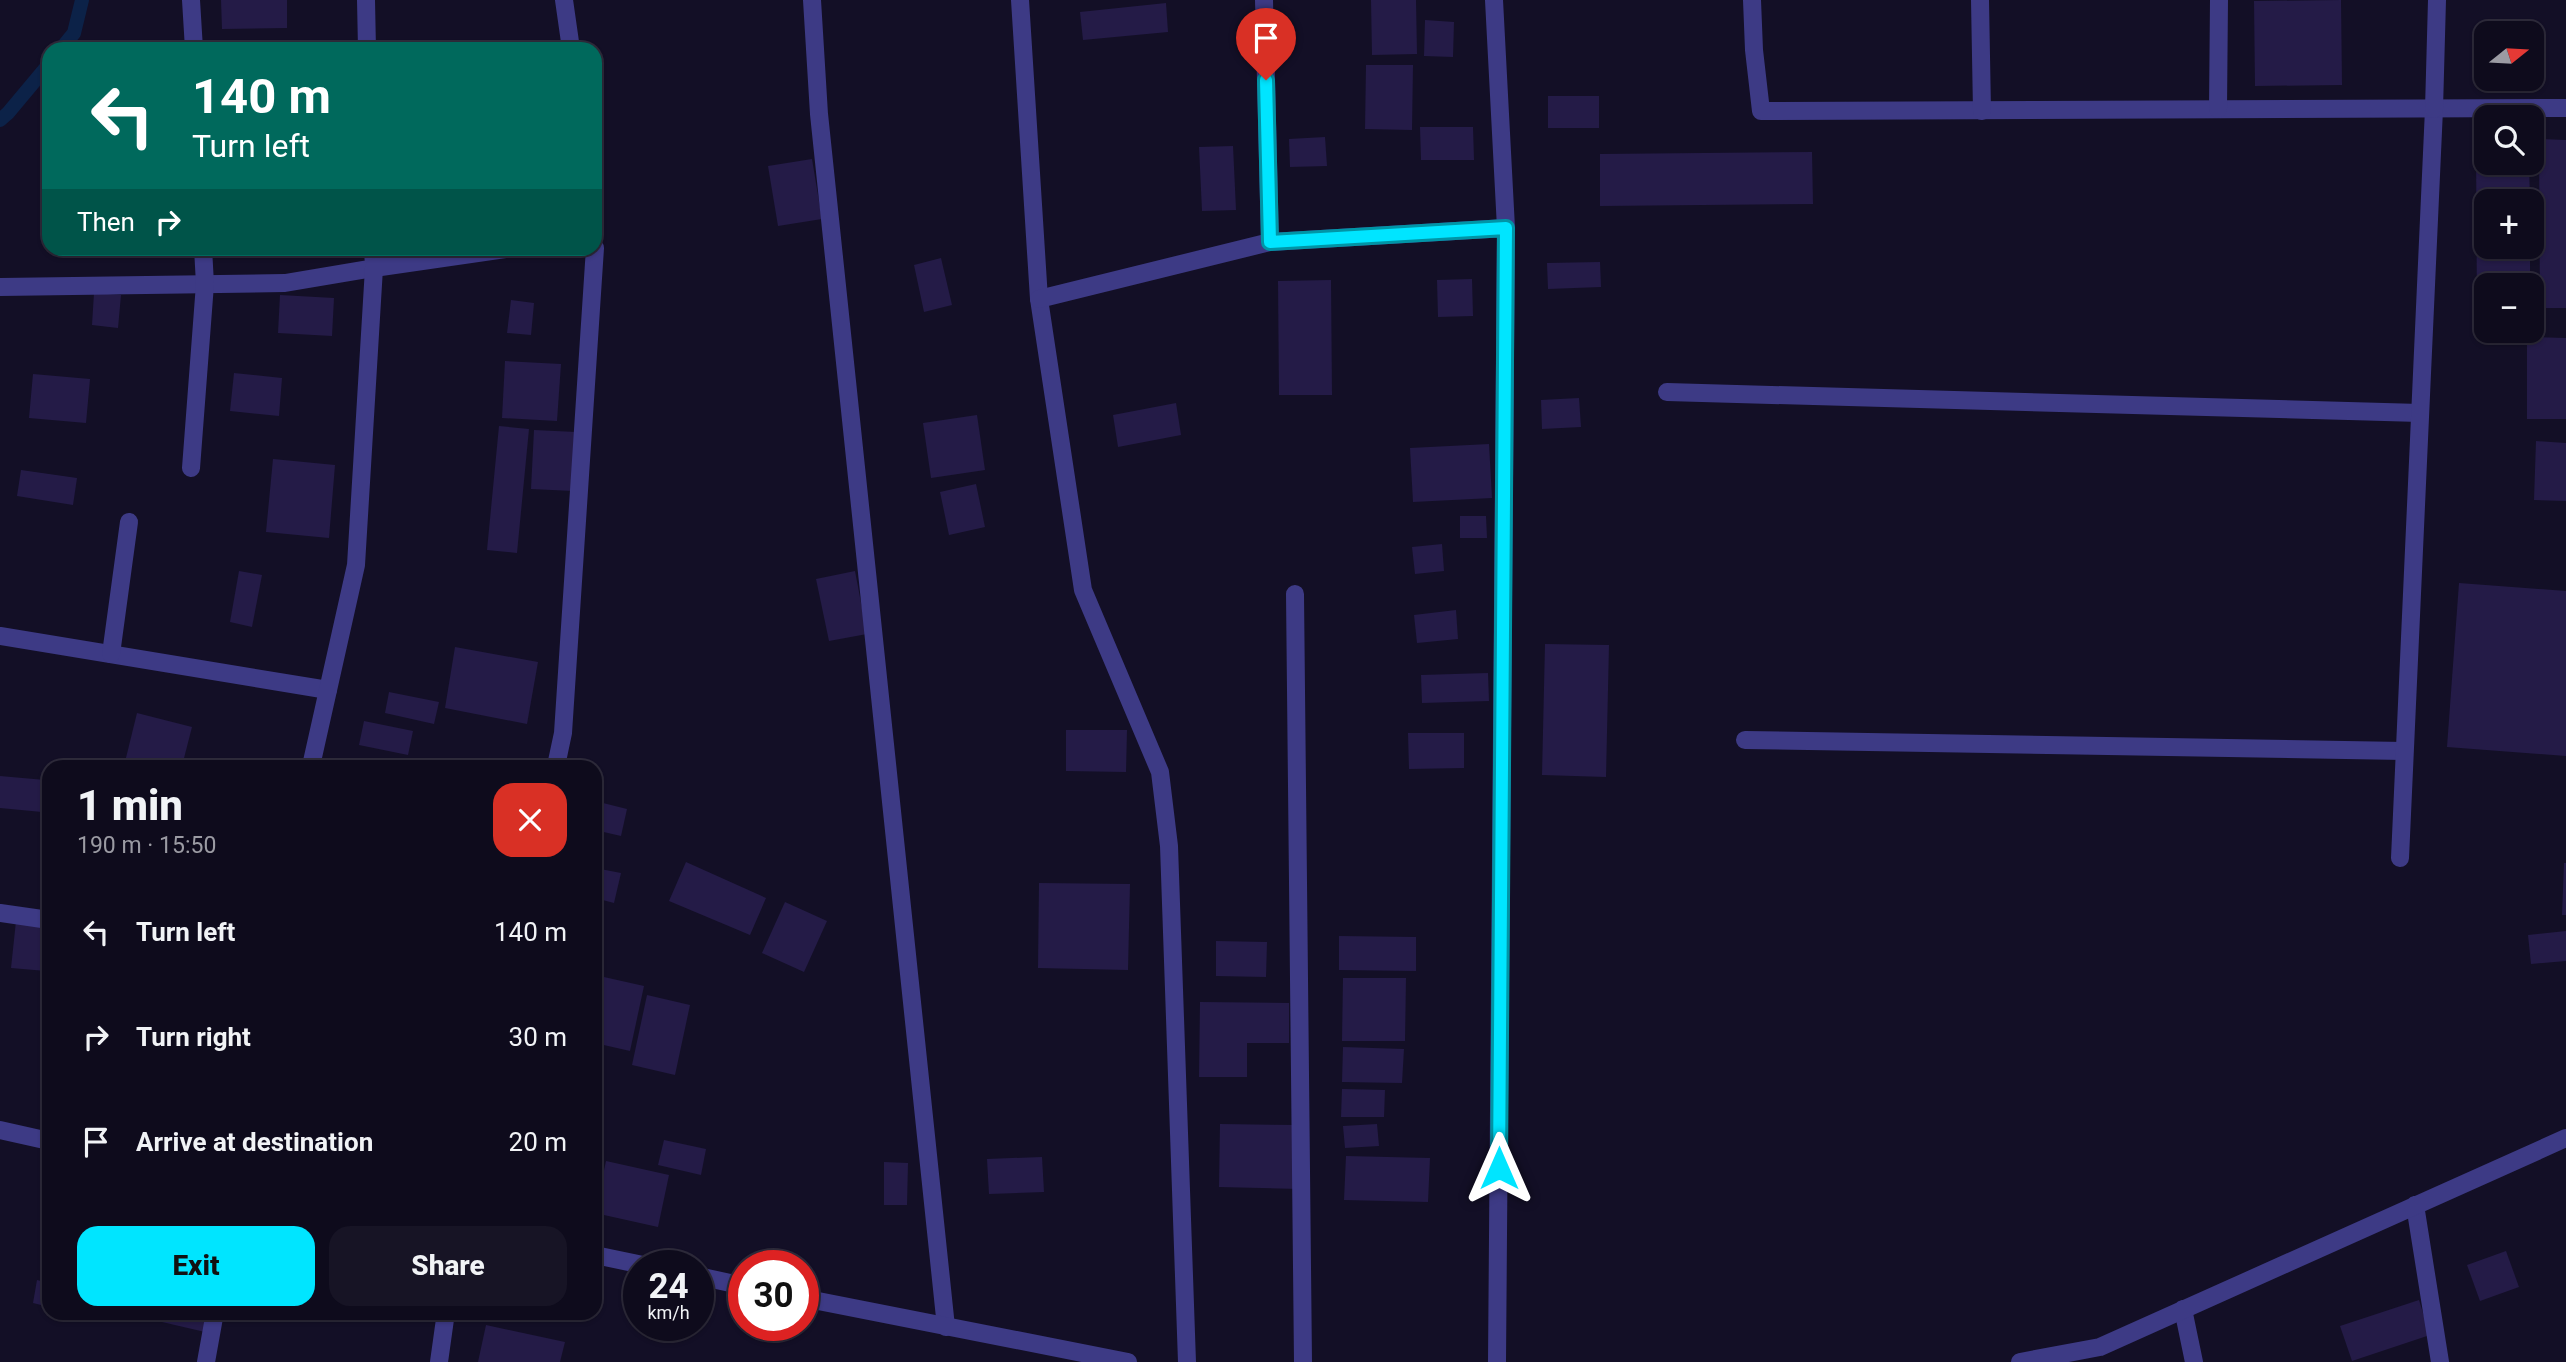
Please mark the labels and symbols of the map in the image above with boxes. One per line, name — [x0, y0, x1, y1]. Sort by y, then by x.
pin — [1236, 8, 1296, 80]
north arrow — [2474, 21, 2544, 91]
position arrow — [1462, 1131, 1536, 1205]
speed limit sign: 30 — [728, 1250, 819, 1341]

